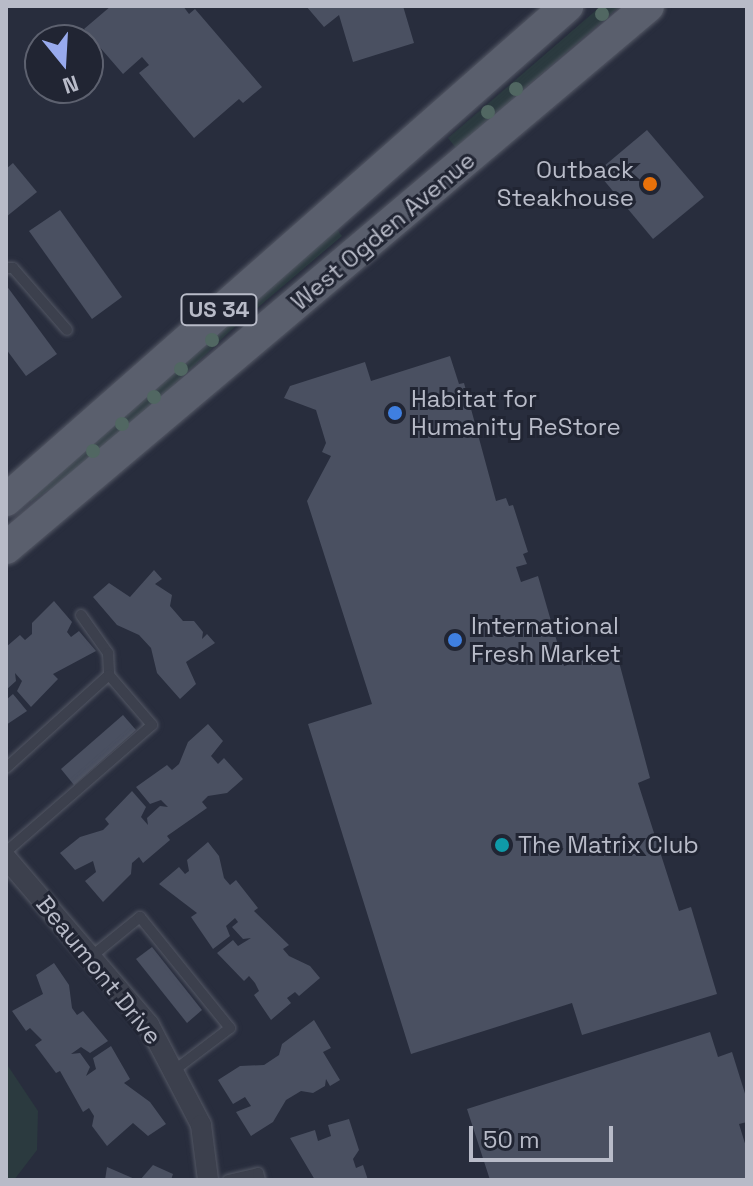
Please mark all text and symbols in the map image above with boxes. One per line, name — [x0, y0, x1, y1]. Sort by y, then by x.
north arrow — [24, 24, 104, 104]
text: N — [59, 69, 82, 101]
street label: West Ogden Avenue — [285, 146, 481, 316]
place label: Outback Steakhouse — [497, 156, 634, 212]
marker: Outback Steakhouse — [641, 175, 659, 193]
road number: US 34 — [179, 292, 259, 328]
place label: Habitat for Humanity ReStore — [411, 385, 621, 441]
marker: Habitat for Humanity ReStore — [386, 404, 404, 422]
place label: International Fresh Market — [471, 612, 621, 668]
marker: International Fresh Market — [446, 631, 464, 649]
place label: The Matrix Club — [518, 831, 699, 859]
marker: The Matrix Club — [493, 836, 511, 854]
street label: Beaumont Drive — [30, 890, 168, 1050]
scale bar — [473, 1110, 617, 1160]
text: 50 m — [483, 1124, 540, 1155]

